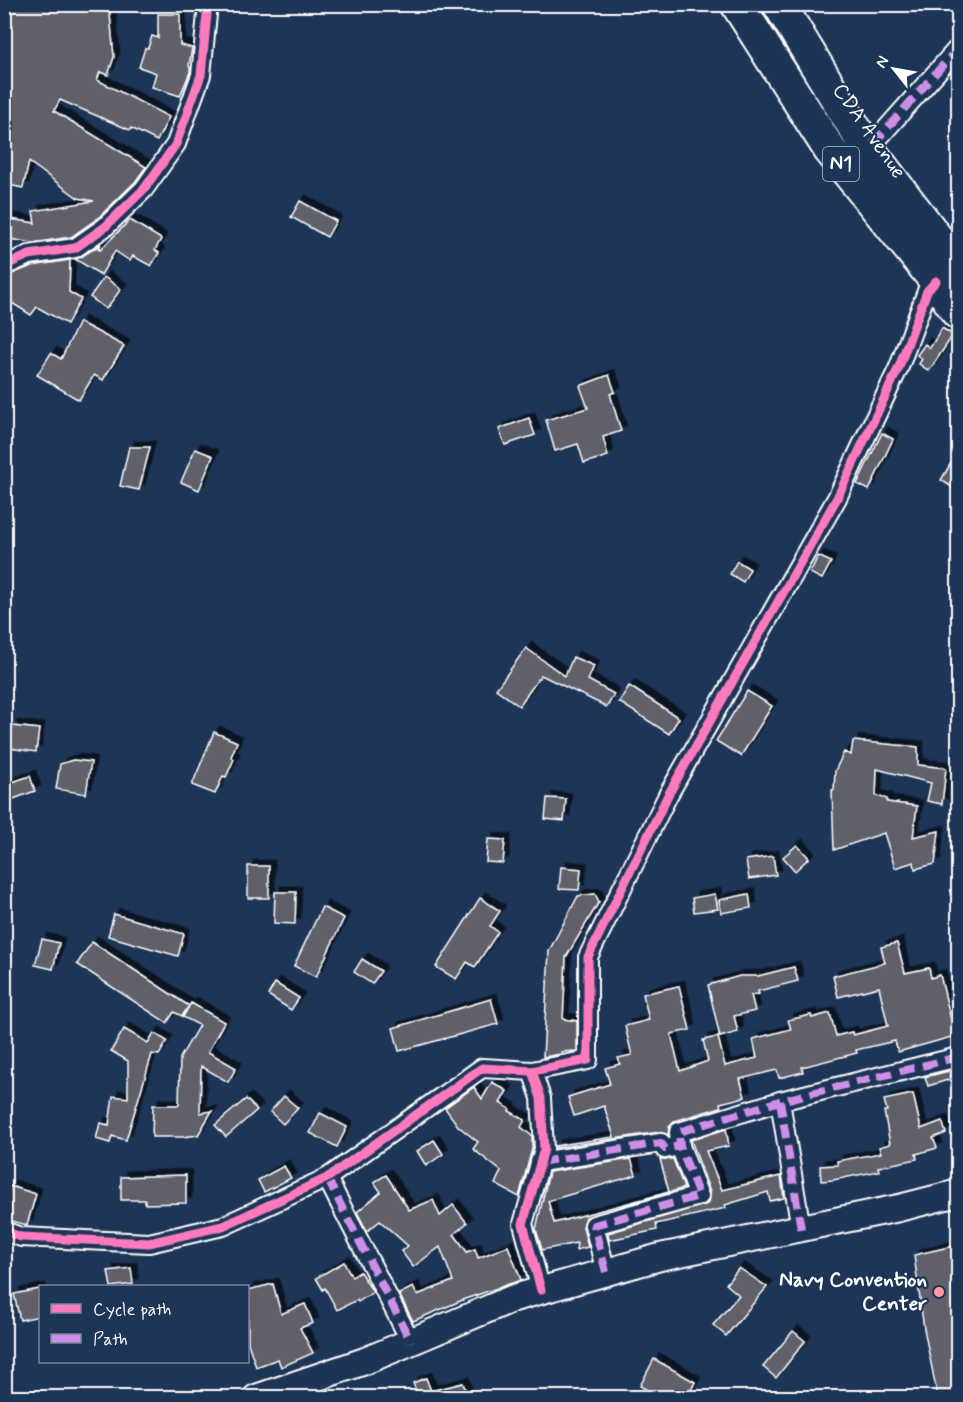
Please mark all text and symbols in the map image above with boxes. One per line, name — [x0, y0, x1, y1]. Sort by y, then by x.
north arrow — [864, 39, 924, 99]
text: N — [871, 52, 894, 72]
street label: CDA Avenue — [826, 78, 912, 184]
road number: N1 — [823, 147, 859, 181]
place label: Navy Convention Center — [779, 1266, 927, 1318]
legend — [39, 1285, 249, 1363]
marker: Navy Convention Center — [932, 1285, 946, 1299]
text: Cycle path — [93, 1298, 171, 1322]
text: Path — [93, 1328, 128, 1352]

